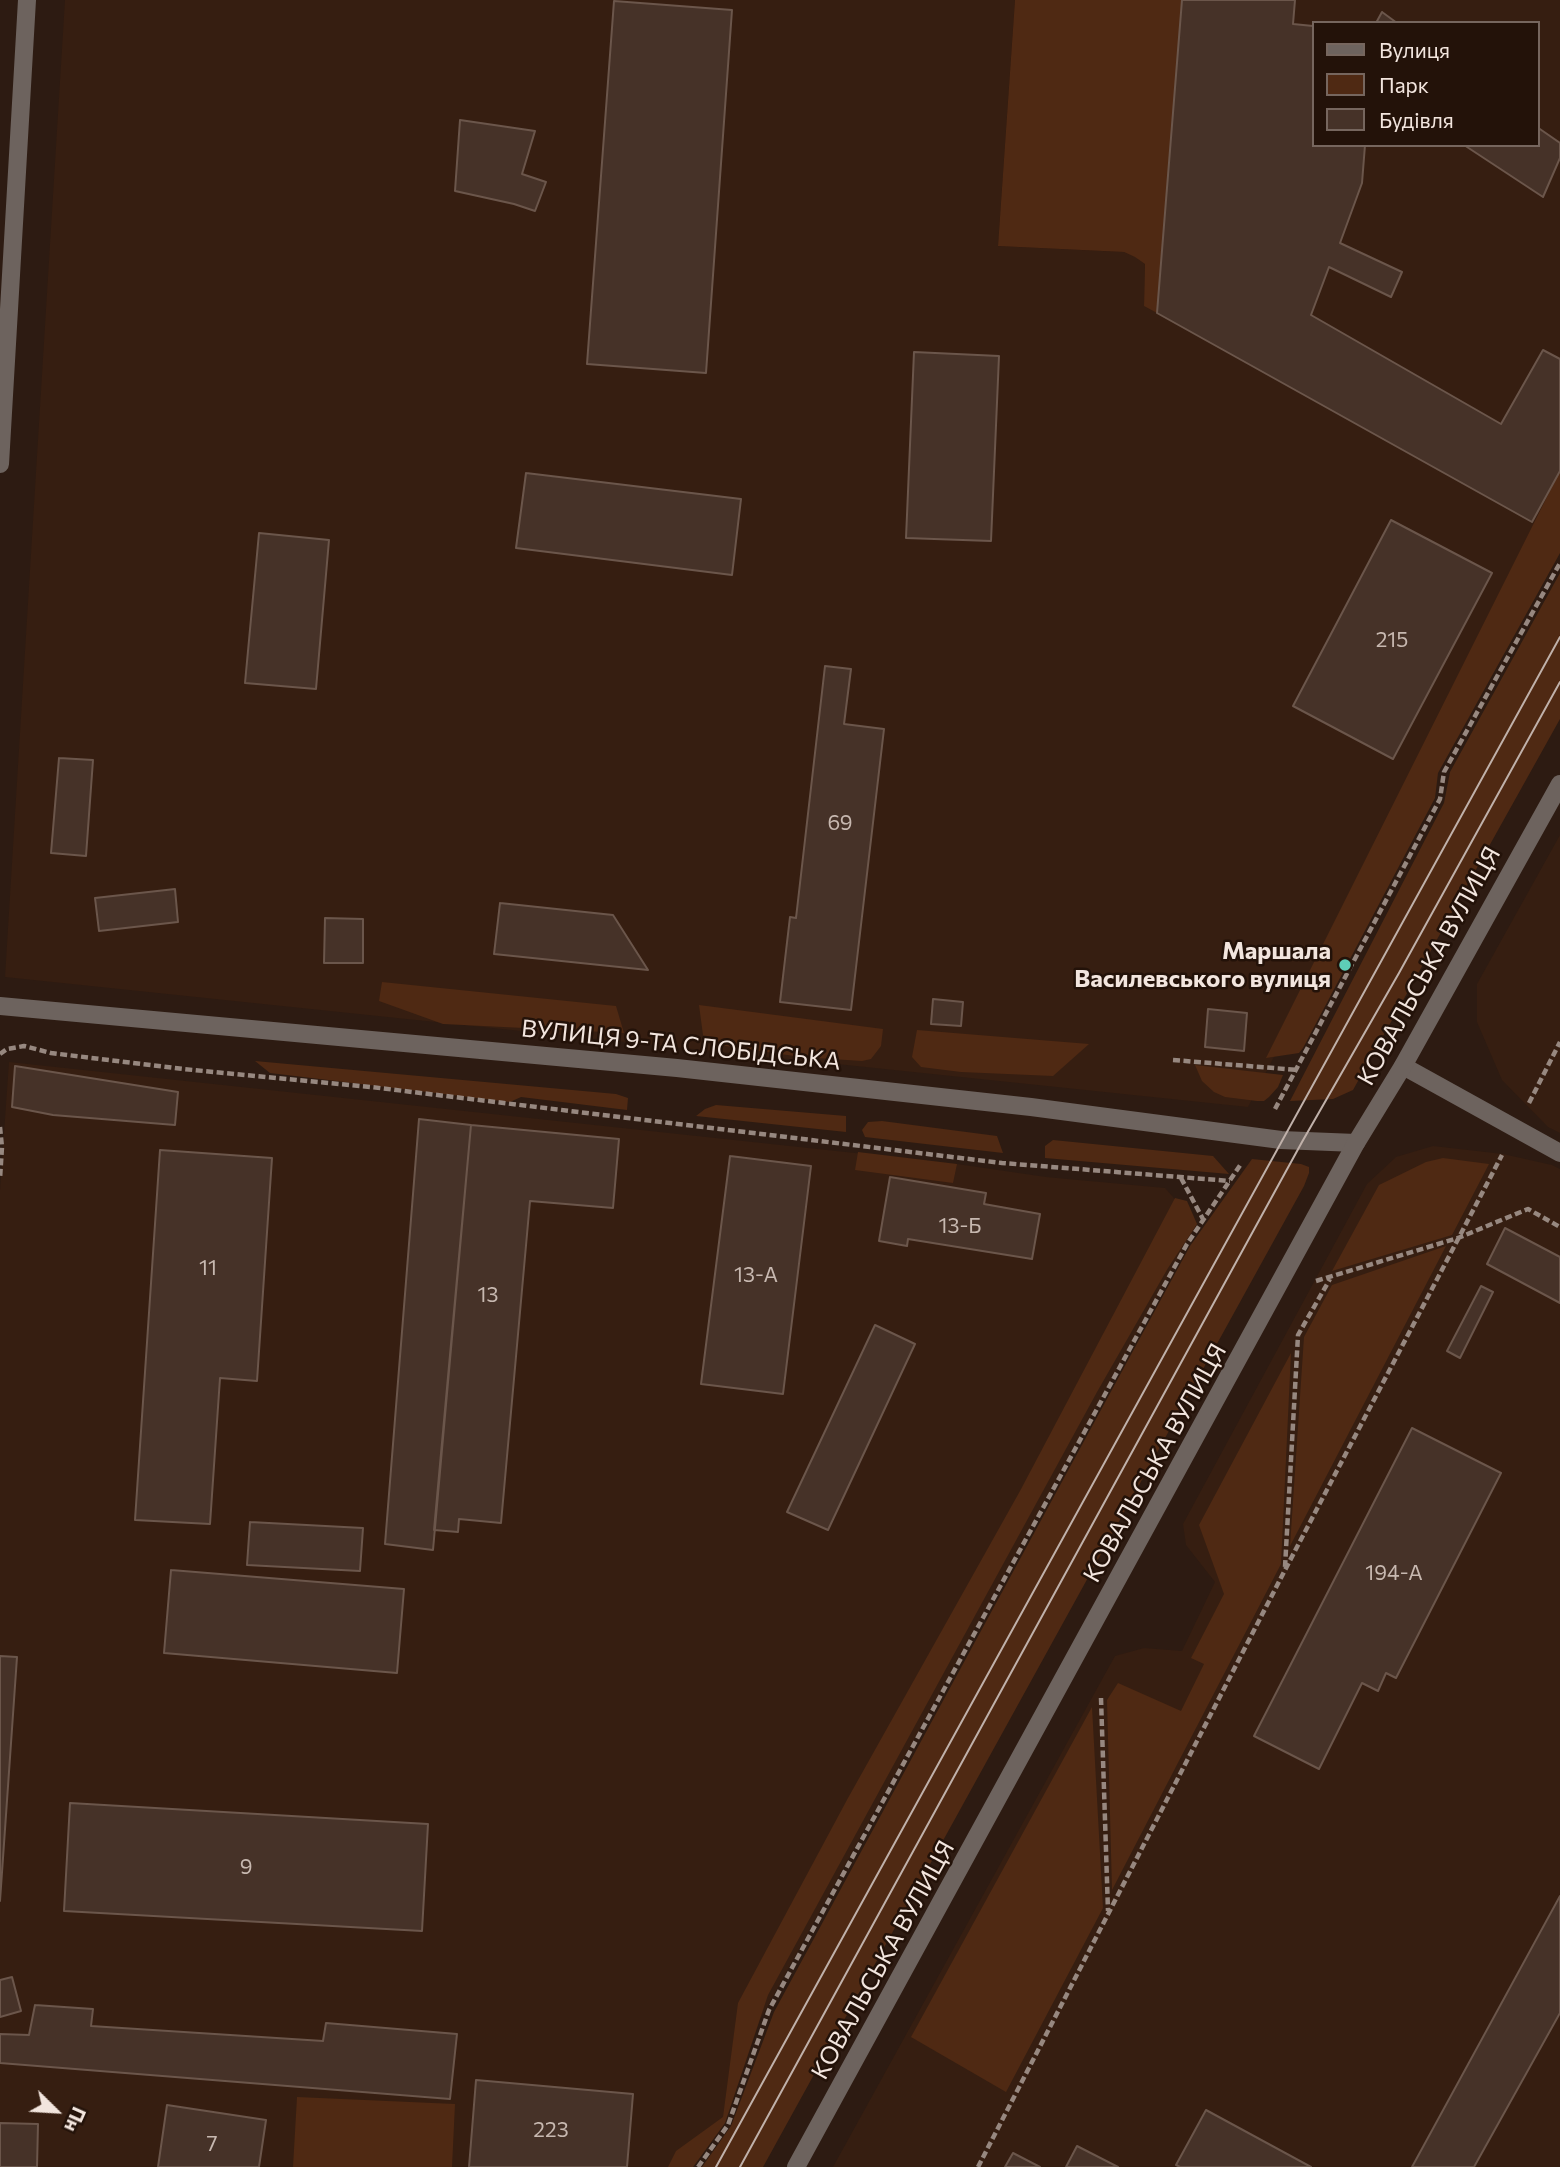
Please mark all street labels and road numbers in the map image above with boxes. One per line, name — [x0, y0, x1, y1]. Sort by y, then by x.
street label: КОВАЛЬСЬКА ВУЛИЦЯ — [1351, 842, 1507, 1090]
street label: ВУЛИЦЯ 9-ТА СЛОБІДСЬКА — [520, 1014, 842, 1076]
street label: КОВАЛЬСЬКА ВУЛИЦЯ — [1077, 1339, 1233, 1587]
street label: КОВАЛЬСЬКА ВУЛИЦЯ — [805, 1836, 961, 2084]

